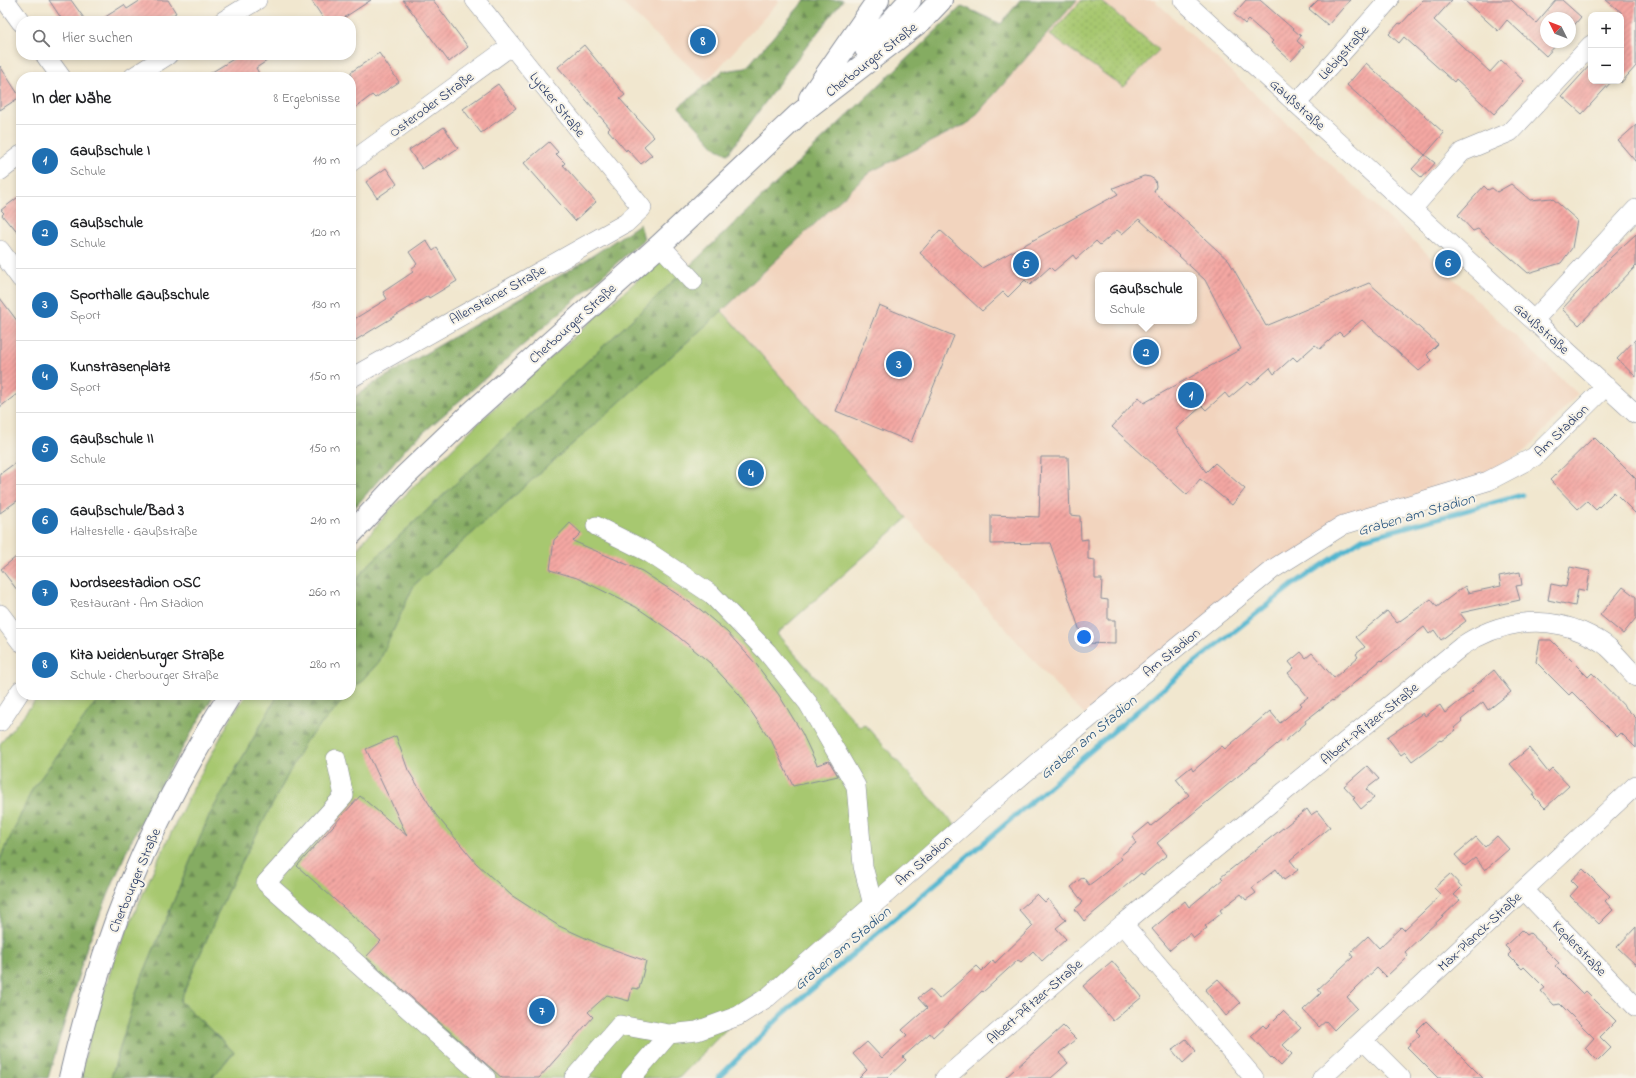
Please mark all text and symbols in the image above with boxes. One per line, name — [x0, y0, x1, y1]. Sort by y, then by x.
north arrow — [1540, 12, 1576, 48]
map controls — [1588, 12, 1624, 84]
button: + — [1588, 12, 1624, 48]
search box — [16, 16, 356, 60]
street label: Cherbourger Straße — [822, 17, 924, 104]
street label: Liebigstraße — [1314, 20, 1376, 86]
pin: 8 — [690, 26, 716, 56]
icon: search — [30, 27, 52, 49]
text: Hier suchen — [62, 27, 133, 49]
button: − — [1588, 48, 1624, 84]
street label: Osteroder Straße — [385, 67, 479, 143]
street label: Lycker Straße — [523, 68, 590, 143]
street label: Gaußstraße — [1264, 74, 1330, 136]
text: In der Nähe — [32, 86, 111, 111]
text: 8 Ergebnisse — [274, 89, 340, 108]
text: Gaußschule I — [70, 140, 150, 162]
text: 1 — [43, 151, 47, 170]
text: 110 m — [313, 151, 340, 170]
text: Schule — [70, 162, 106, 181]
text: Gaußschule — [70, 212, 143, 234]
text: 2 — [42, 223, 48, 242]
text: 120 m — [310, 223, 340, 242]
text: Schule — [70, 234, 106, 253]
pin: 6 — [1435, 248, 1461, 278]
pin: 5 — [1013, 249, 1039, 279]
street label: Allensteiner Straße — [446, 260, 550, 331]
popup — [1095, 272, 1197, 324]
text: Gaußschule — [1109, 278, 1183, 300]
street label: Cherbourger Straße — [525, 279, 623, 370]
text: Sporthalle Gaußschule — [70, 284, 209, 306]
text: 3 — [42, 295, 48, 314]
text: 130 m — [312, 295, 340, 314]
street label: Gaußstraße — [1508, 298, 1574, 360]
text: Schule — [1109, 300, 1145, 319]
text: Sport — [70, 306, 101, 325]
pin: 2 — [1133, 337, 1159, 367]
pin: 3 — [886, 349, 912, 379]
text: Kunstrasenplatz — [70, 356, 170, 378]
text: 4 — [42, 367, 48, 386]
text: 150 m — [309, 367, 340, 386]
text: Sport — [70, 378, 101, 397]
pin: 1 — [1178, 380, 1204, 410]
street label: Am Stadion — [1530, 400, 1594, 463]
text: Gaußschule II — [70, 428, 154, 450]
text: 5 — [41, 439, 49, 458]
text: 150 m — [309, 439, 340, 458]
text: Schule — [70, 450, 106, 469]
pin: 4 — [738, 458, 764, 488]
water label: Graben am Stadion — [1355, 488, 1478, 542]
text: Gaußschule/Bad 3 — [70, 500, 184, 522]
text: 6 — [42, 511, 48, 530]
text: 210 m — [310, 511, 340, 530]
text: Haltestelle · Gaußstraße — [70, 522, 197, 541]
text: Nordseestadion OSC — [70, 572, 201, 594]
text: 7 — [42, 583, 48, 602]
text: 260 m — [309, 583, 340, 602]
text: Restaurant · Am Stadion — [70, 594, 203, 613]
street label: Am Stadion — [1139, 623, 1205, 683]
your location — [1074, 627, 1094, 647]
text: Kita Neidenburger Straße — [70, 644, 224, 666]
text: 8 — [43, 655, 47, 674]
text: 280 m — [310, 655, 340, 674]
text: Schule · Cherbourger Straße — [70, 666, 219, 685]
street label: Albert-Pfitzer-Straße — [1316, 678, 1424, 770]
water label: Graben am Stadion — [1035, 690, 1142, 785]
street label: Cherbourger Straße — [104, 824, 168, 936]
street label: Am Stadion — [891, 831, 957, 892]
street label: Max-Planck-Straße — [1433, 887, 1527, 977]
water label: Graben am Stadion — [789, 901, 896, 996]
street label: Keplerstraße — [1547, 916, 1611, 982]
street label: Albert-Pfitzer-Straße — [982, 954, 1088, 1050]
pin: 7 — [529, 996, 555, 1026]

